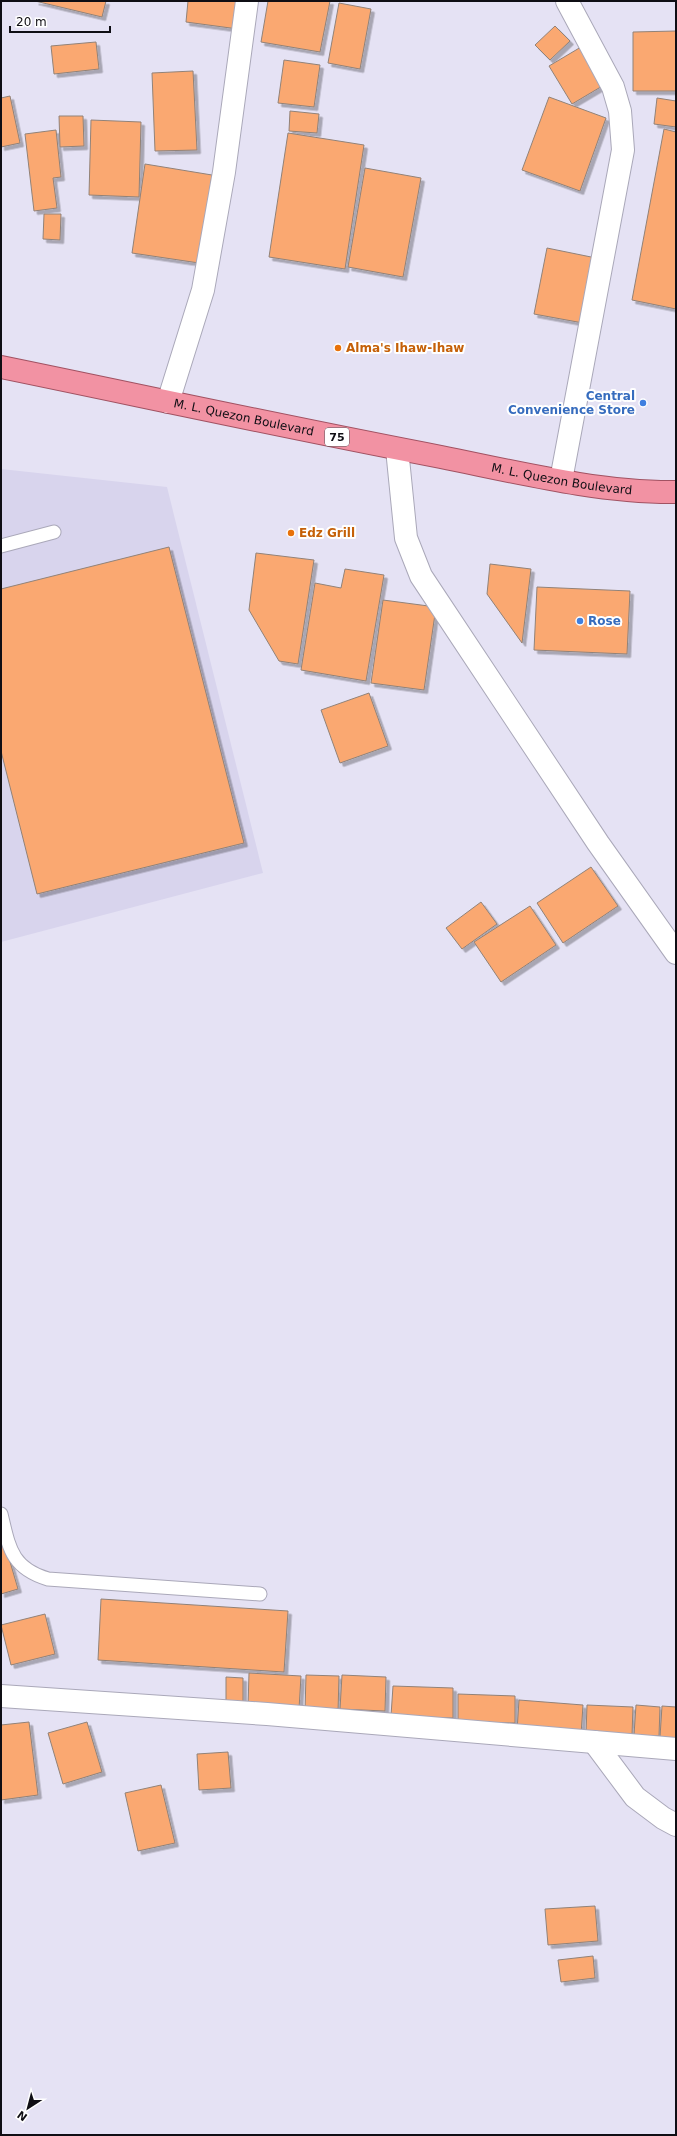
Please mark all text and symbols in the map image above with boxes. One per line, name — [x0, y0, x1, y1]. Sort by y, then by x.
scale bar — [10, 8, 110, 34]
text: 20 m — [16, 15, 47, 29]
place label: Alma's Ihaw-Ihaw — [346, 341, 464, 355]
marker: Alma's Ihaw-Ihaw — [333, 343, 343, 353]
place label: Central Convenience Store — [508, 389, 635, 417]
street label: M. L. Quezon Boulevard — [172, 396, 315, 439]
marker: Central Convenience Store — [638, 398, 648, 408]
road number: 75 — [325, 428, 349, 446]
street label: M. L. Quezon Boulevard — [490, 461, 633, 497]
place label: Edz Grill — [299, 526, 355, 540]
marker: Edz Grill — [286, 528, 296, 538]
place label: Rose — [588, 614, 621, 628]
marker: Rose — [575, 616, 585, 626]
north arrow — [8, 2088, 48, 2128]
text: N — [15, 2108, 30, 2124]

